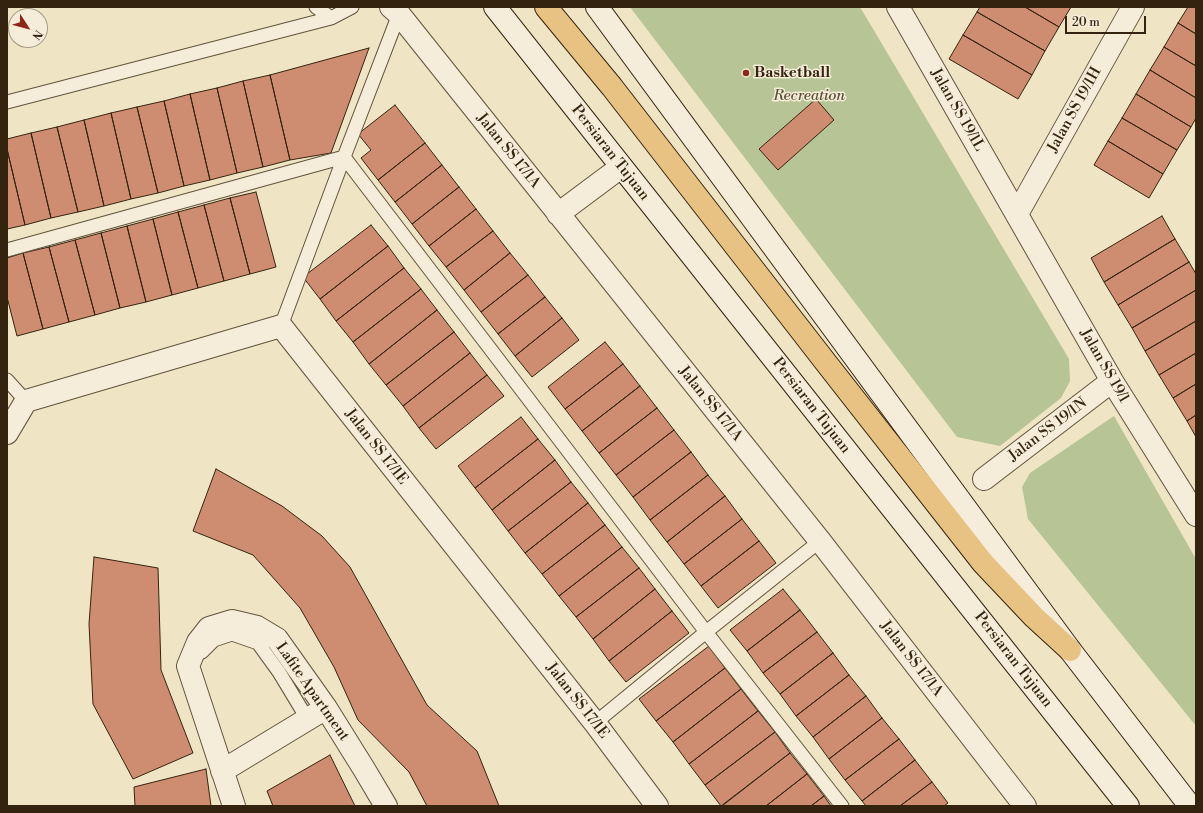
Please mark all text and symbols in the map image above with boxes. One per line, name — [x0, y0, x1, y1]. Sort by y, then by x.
north arrow — [8, 8, 48, 48]
scale bar — [1067, 8, 1148, 34]
text: 20 m — [1072, 15, 1100, 30]
text: N — [29, 27, 45, 42]
place label: Basketball — [754, 64, 830, 82]
street label: Jalan SS 19/1H — [1044, 64, 1106, 156]
street label: Jalan SS 19/1L — [926, 65, 988, 155]
marker: Basketball — [741, 68, 751, 78]
park label: Recreation — [773, 87, 845, 105]
street label: Persiaran Tujuan — [567, 102, 653, 204]
street label: Jalan SS 17/1A — [472, 110, 544, 192]
street label: Jalan SS 19/1 — [1076, 326, 1132, 406]
street label: Persiaran Tujuan — [768, 355, 854, 457]
street label: Jalan SS 17/1A — [674, 363, 746, 445]
street label: Jalan SS 19/1N — [1005, 395, 1091, 465]
street label: Jalan SS 17/1E — [341, 405, 411, 489]
street label: Persiaran Tujuan — [970, 609, 1056, 711]
street label: Jalan SS 17/1A — [876, 617, 946, 701]
street label: Lafite Apartment — [271, 639, 353, 745]
street label: Jalan SS 17/1E — [542, 659, 612, 743]

